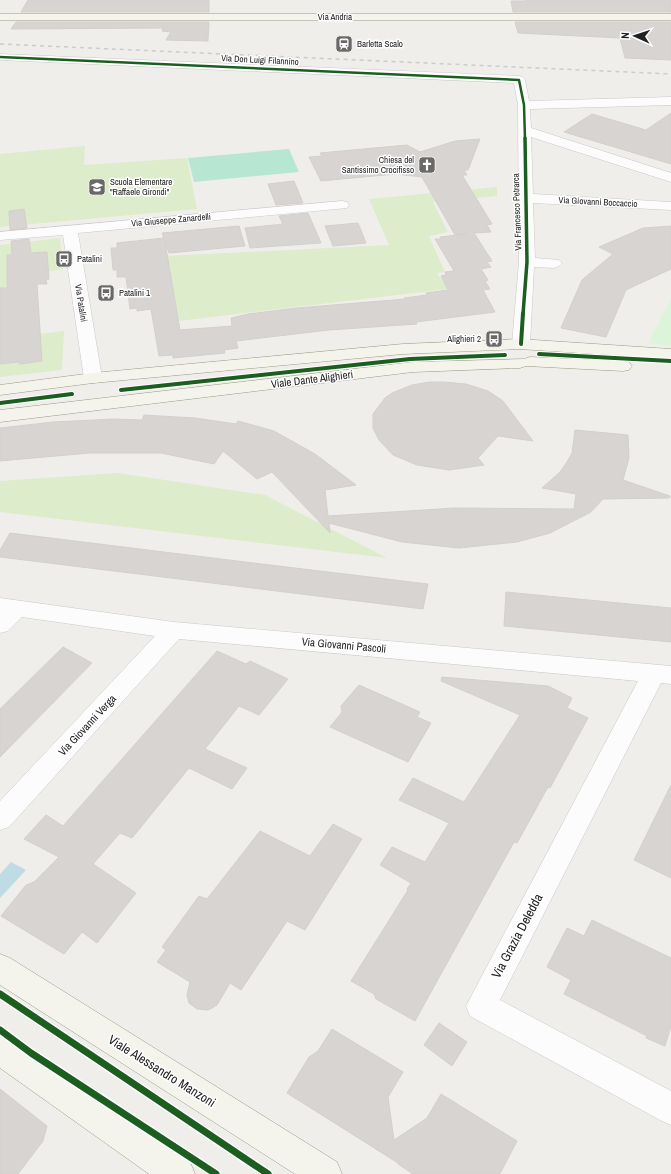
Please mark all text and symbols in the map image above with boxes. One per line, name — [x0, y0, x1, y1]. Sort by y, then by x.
street label: Via Andria — [318, 11, 352, 23]
north arrow — [615, 16, 655, 56]
text: N — [618, 32, 632, 39]
station icon: Barletta Scalo — [334, 34, 354, 54]
place label: Barletta Scalo — [357, 38, 403, 50]
street label: Via Don Luigi Filannino — [221, 52, 299, 68]
place label: Chiesa del Santissimo Crocifisso — [342, 154, 414, 176]
church icon: Chiesa del Santissimo Crocifisso — [417, 155, 437, 175]
street label: Via Francesco Petrarca — [510, 173, 524, 251]
place label: Scuola Elementare "Raffaele Girondi" — [110, 176, 172, 198]
school or university icon: Scuola Elementare "Raffaele Girondi" — [87, 177, 107, 197]
street label: Via Giovanni Boccaccio — [558, 194, 638, 210]
street label: Via Giuseppe Zanardelli — [131, 211, 211, 229]
bus stop icon: Patalini — [54, 249, 74, 269]
place label: Patalini — [77, 253, 102, 265]
street label: Via Patalini — [72, 283, 90, 323]
bus stop icon: Patalini 1 — [96, 283, 116, 303]
place label: Patalini 1 — [119, 287, 150, 299]
bus stop icon: Alighieri 2 — [484, 329, 504, 349]
place label: Alighieri 2 — [446, 333, 481, 345]
street label: Viale Dante Alighieri — [270, 367, 354, 391]
street label: Via Giovanni Pascoli — [301, 634, 387, 656]
street label: Via Giovanni Verga — [55, 691, 119, 759]
street label: Via Grazia Deledda — [488, 891, 546, 981]
street label: Viale Alessandro Manzoni — [105, 1031, 219, 1111]

